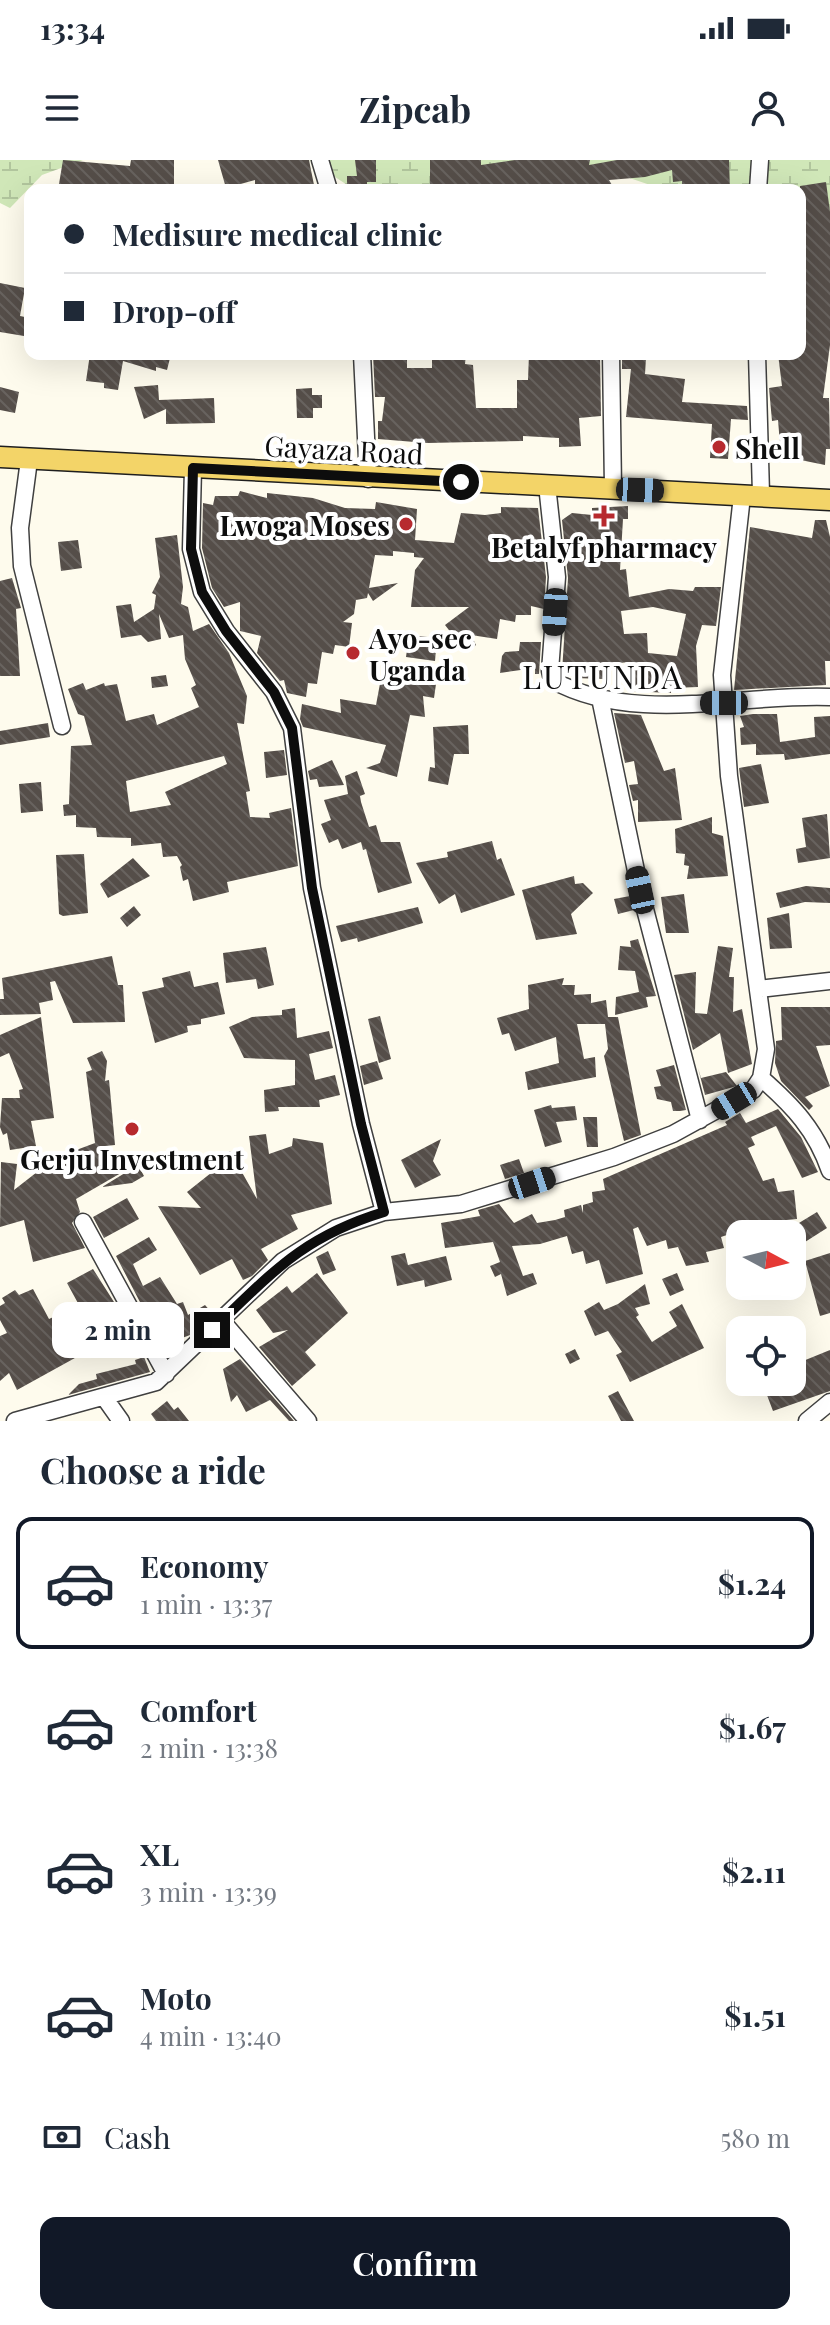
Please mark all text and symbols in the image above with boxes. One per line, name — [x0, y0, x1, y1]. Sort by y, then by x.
text: 13:34 — [40, 8, 105, 48]
text: Zipcab — [359, 84, 471, 132]
icon: menu — [40, 86, 84, 130]
icon: person — [746, 86, 790, 130]
text: Medisure medical clinic — [112, 214, 442, 254]
text: Drop-off — [112, 291, 236, 331]
street label: Gayaza Road — [264, 426, 424, 472]
place label: Shell — [735, 429, 800, 466]
marker: Shell — [710, 438, 728, 456]
route start — [443, 464, 479, 500]
car — [616, 477, 664, 503]
place label: Lwoga Moses — [220, 506, 390, 543]
marker: Betalyf pharmacy — [595, 507, 613, 525]
marker: Lwoga Moses — [397, 515, 415, 533]
place label: Betalyf pharmacy — [491, 528, 717, 565]
car — [541, 587, 569, 637]
place label: Ayo-sec Uganda — [368, 619, 472, 688]
marker: Ayo-sec Uganda — [344, 644, 362, 662]
district label: LUTUNDA — [522, 654, 684, 697]
car — [700, 691, 748, 715]
car — [623, 864, 657, 916]
car — [707, 1078, 761, 1124]
marker: Gerju Investment — [123, 1120, 141, 1138]
place label: Gerju Investment — [20, 1140, 244, 1177]
car — [505, 1164, 559, 1202]
north arrow — [726, 1220, 806, 1300]
map controls — [726, 1220, 806, 1396]
callout: 2 min — [52, 1302, 184, 1358]
text: 2 min — [84, 1312, 152, 1347]
route end — [194, 1312, 230, 1348]
button: locate — [726, 1316, 806, 1396]
text: Choose a ride — [40, 1445, 266, 1493]
text: Economy — [140, 1546, 269, 1586]
icon: car — [44, 1547, 116, 1619]
text: $1.24 — [718, 1563, 786, 1603]
text: 1 min · 13:37 — [140, 1586, 272, 1621]
text: Comfort — [140, 1690, 257, 1730]
icon: car — [44, 1691, 116, 1763]
text: $1.67 — [719, 1707, 786, 1747]
text: 2 min · 13:38 — [140, 1730, 278, 1765]
text: XL — [140, 1834, 179, 1874]
icon: car — [44, 1835, 116, 1907]
text: $2.11 — [722, 1851, 786, 1891]
text: 3 min · 13:39 — [140, 1874, 277, 1909]
text: Moto — [140, 1978, 212, 2018]
icon: car — [44, 1979, 116, 2051]
text: $1.51 — [724, 1995, 786, 2035]
text: 4 min · 13:40 — [140, 2018, 282, 2053]
icon: cash — [40, 2115, 84, 2159]
text: Cash — [104, 2117, 171, 2157]
text: 580 m — [721, 2120, 790, 2155]
button: Confirm — [40, 2217, 790, 2309]

